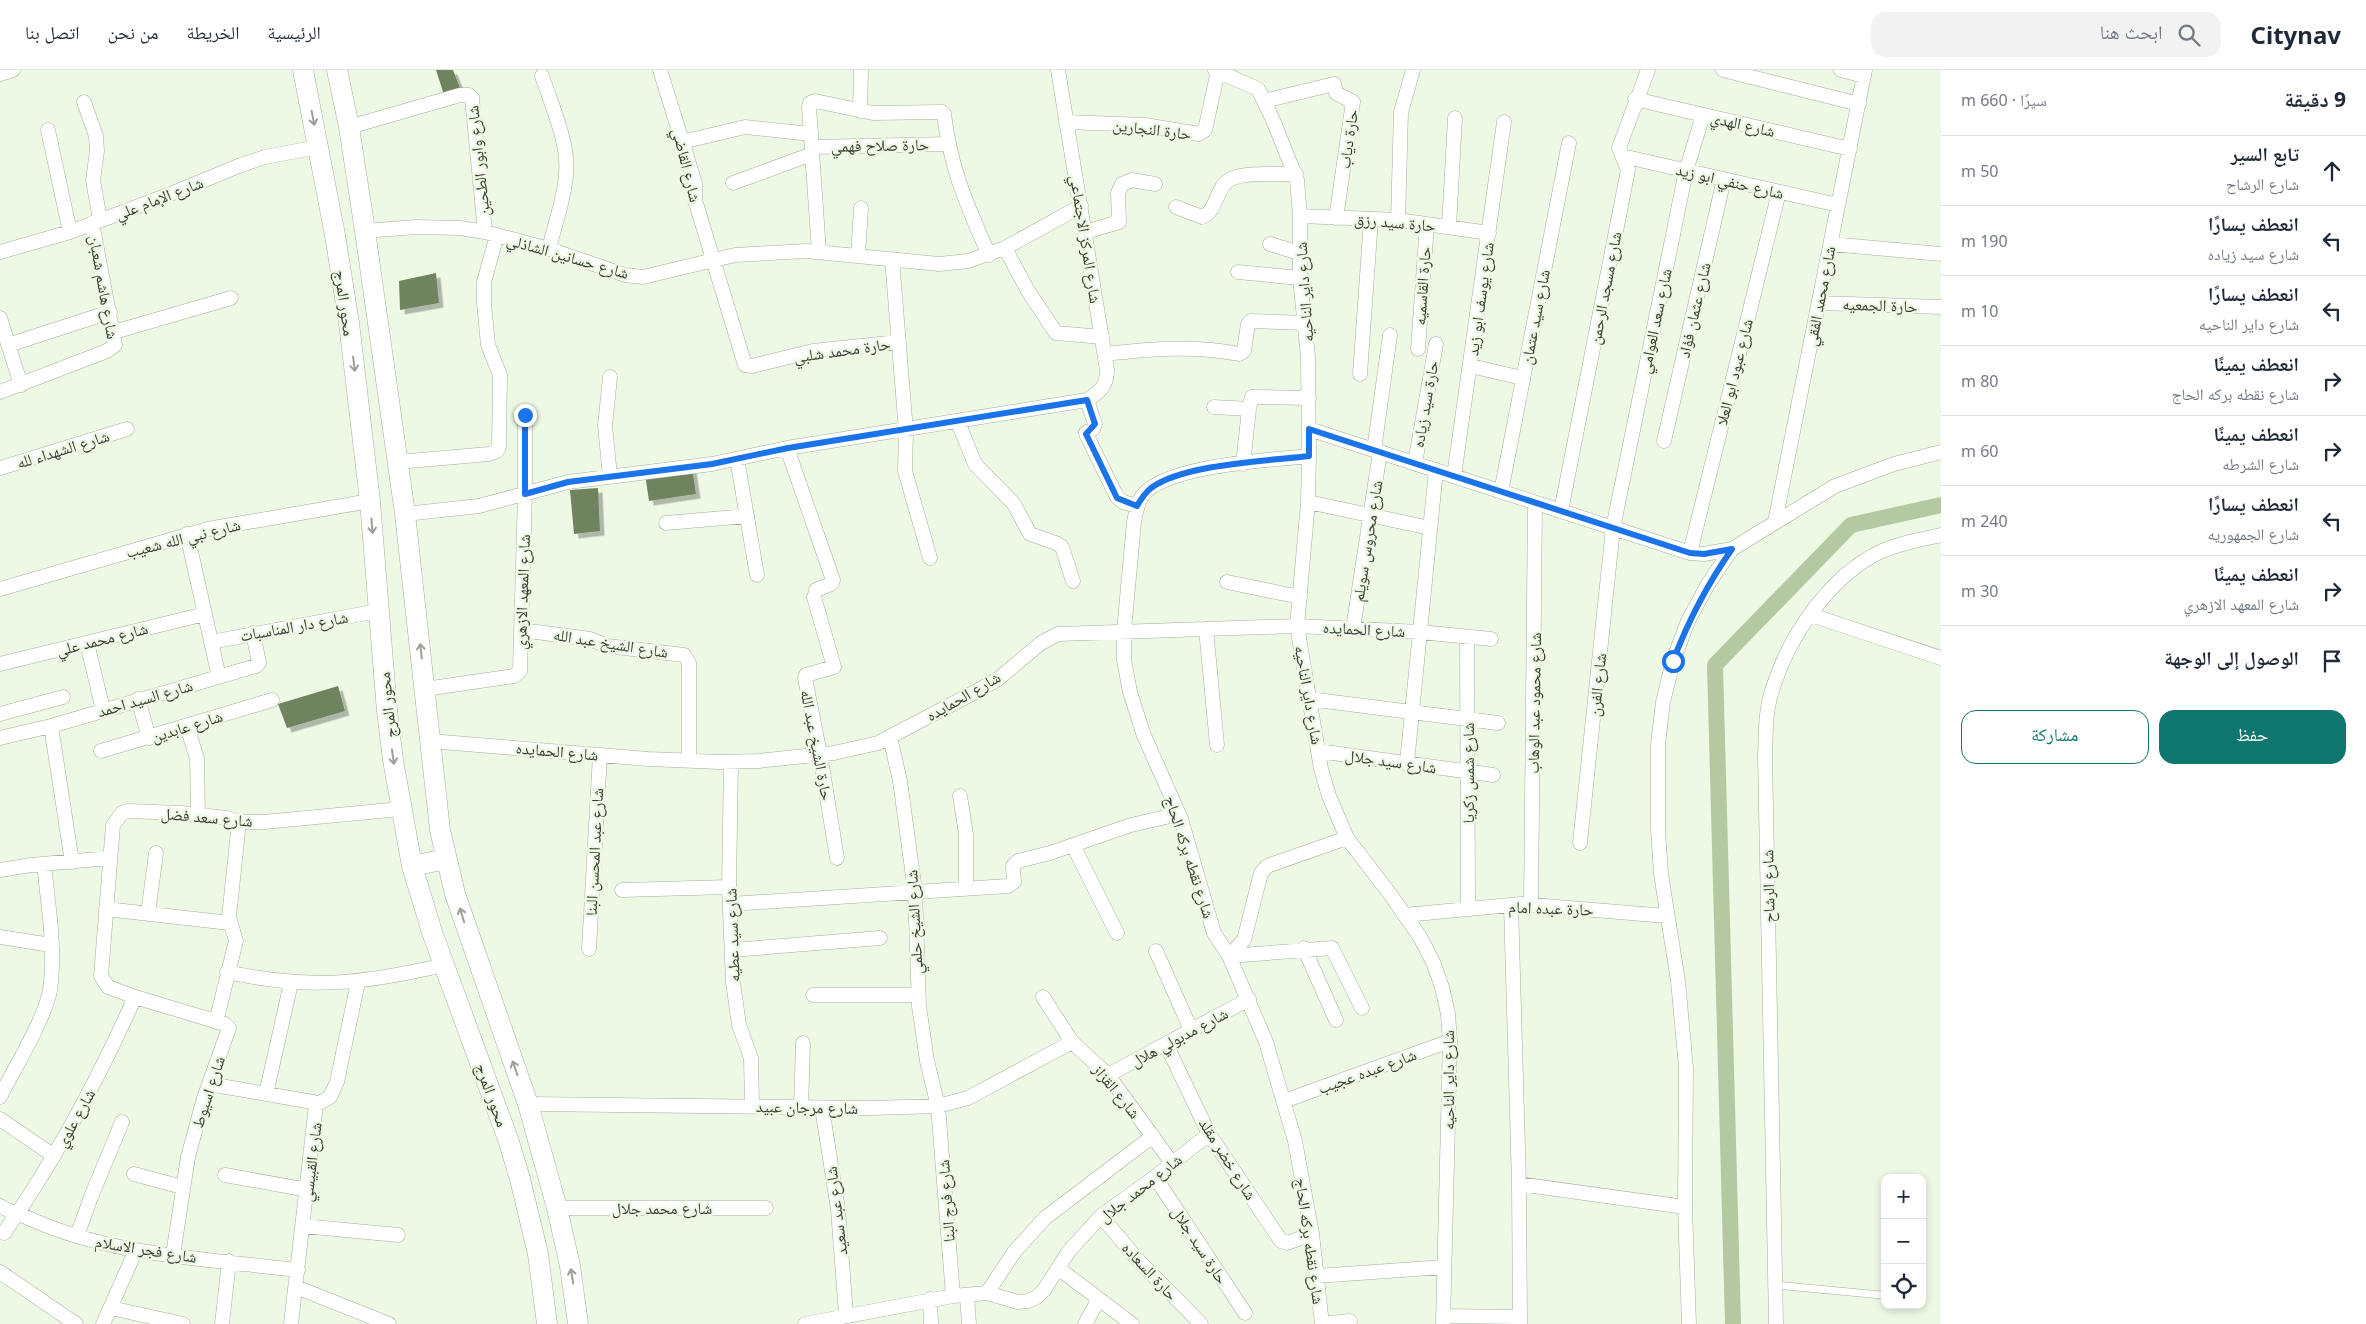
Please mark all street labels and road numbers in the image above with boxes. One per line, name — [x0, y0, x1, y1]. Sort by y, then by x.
street label: شارع وابور الطحين — [461, 105, 495, 217]
street label: شارع الهدي — [1708, 106, 1777, 144]
street label: حارة دياب — [1333, 108, 1363, 170]
street label: حارة النجارين — [1112, 113, 1192, 145]
street label: شارع القاضي — [665, 126, 707, 205]
street label: حارة صلاح فهمي — [831, 133, 929, 159]
street label: شارع حنفي ابو زيد — [1674, 158, 1786, 206]
street label: شارع الإمام علي — [112, 171, 207, 227]
street label: شارع المركز الاجتماعي — [1063, 173, 1107, 305]
street label: حارة سيد رزق — [1353, 207, 1437, 237]
street label: شارع حسانين الشاذلي — [504, 228, 632, 286]
street label: شارع مسجد الرحمن — [1583, 230, 1627, 346]
street label: شارع هاشم شعبان — [84, 233, 124, 341]
street label: شارع داير الناحيه — [1290, 241, 1318, 343]
street label: شارع يوسف ابو زيد — [1461, 241, 1499, 357]
street label: شارع محمد الفقي — [1800, 244, 1843, 348]
street label: حارة القاسميه — [1408, 246, 1436, 326]
street label: شارع عثمان فؤاد — [1672, 260, 1716, 360]
street label: شارع سعد العوامي — [1633, 266, 1679, 376]
street label: شارع سيد عتمان — [1515, 268, 1555, 366]
street label: محور المرج — [329, 269, 361, 337]
street label: حارة الجمعيه — [1842, 293, 1918, 317]
street label: شارع عبود ابو العلا — [1710, 316, 1758, 428]
street label: حارة محمد شلبي — [792, 332, 892, 370]
street label: حارة سيد زياده — [1407, 359, 1443, 449]
street label: شارع الشهداء لله — [14, 425, 112, 473]
street label: شارع محروس سويلم — [1347, 479, 1387, 603]
street label: شارع نبي الله شعيب — [123, 513, 243, 565]
street label: شارع المعهد الازهري — [509, 534, 537, 650]
street label: شارع دار المناسبات — [238, 606, 350, 646]
street label: شارع الحمايده — [1322, 616, 1406, 642]
street label: شارع محمد علي — [54, 617, 151, 663]
street label: شارع الشيخ عبد الله — [552, 623, 670, 663]
street label: شارع محمود عبد الوهاب — [1522, 632, 1546, 774]
street label: شارع داير الناحيه — [1289, 644, 1329, 746]
street label: شارع الفرن — [1583, 652, 1611, 718]
street label: شارع الحمايده — [922, 666, 1004, 726]
street label: محور المرج — [373, 671, 401, 739]
street label: شارع السيد احمد — [95, 674, 195, 722]
street label: حارة الشيخ عبد الله — [795, 688, 839, 802]
street label: شارع عابدين — [149, 705, 225, 747]
street label: شارع شمس زكريا — [1457, 723, 1479, 823]
street label: شارع الحمايده — [515, 736, 599, 766]
street label: شارع سيد جلال — [1344, 744, 1438, 778]
street label: شارع عبد المحسن البنا — [580, 787, 608, 917]
street label: شارع نقطه بركه الحاج — [1160, 793, 1220, 921]
street label: شارع سعد فضل — [160, 802, 254, 832]
street label: شارع الرشاح — [1756, 849, 1780, 923]
street label: شارع الشيخ حلمي — [900, 869, 930, 975]
street label: شارع سيد عطيه — [719, 888, 745, 982]
street label: حارة عبده امام — [1508, 896, 1594, 920]
street label: شارع مدبولي هلال — [1126, 1002, 1233, 1074]
street label: شارع داير الناحيه — [1437, 1030, 1459, 1130]
street label: شارع عبده عجيب — [1315, 1043, 1419, 1099]
street label: شارع اسيوط — [186, 1053, 230, 1131]
street label: شارع القزاز — [1088, 1058, 1146, 1123]
street label: محور المرج — [470, 1060, 514, 1130]
street label: شارع علوي — [50, 1085, 102, 1152]
street label: شارع مرجان عبيد — [756, 1095, 858, 1119]
street label: شارع خضر مقلد — [1194, 1114, 1262, 1204]
street label: شارع القبيسي — [295, 1121, 329, 1203]
street label: شارع محمد جلال — [1094, 1148, 1186, 1228]
street label: شارع فرج البنا — [932, 1159, 960, 1243]
street label: شارع عبد سعيد — [820, 1165, 852, 1257]
street label: شارع نقطه بركه الحاج — [1290, 1176, 1330, 1306]
street label: شارع محمد جلال — [612, 1197, 712, 1219]
street label: حارة سيد جلال — [1167, 1202, 1233, 1288]
street label: شارع فجر الاسلام — [94, 1230, 198, 1268]
street label: حارة السعاده — [1117, 1237, 1183, 1305]

